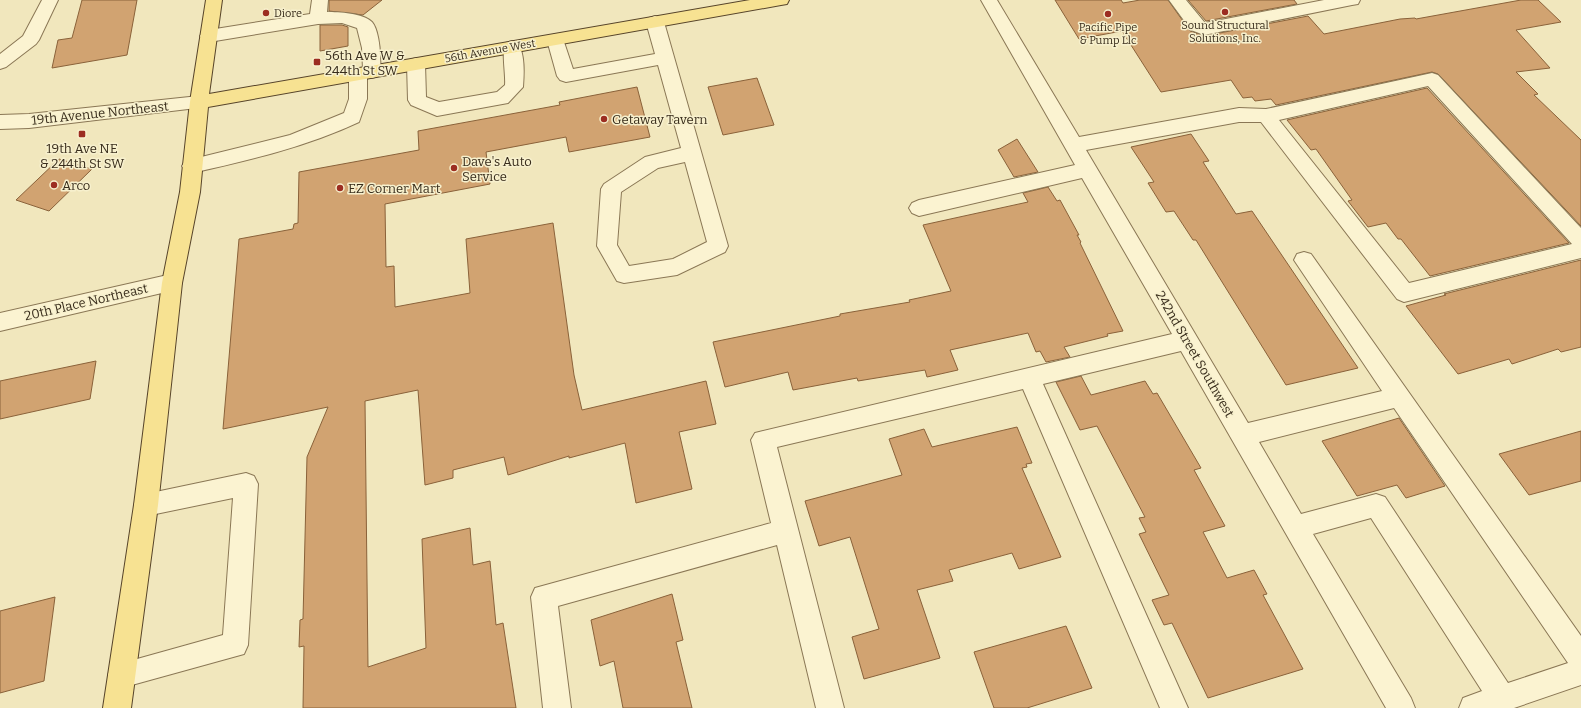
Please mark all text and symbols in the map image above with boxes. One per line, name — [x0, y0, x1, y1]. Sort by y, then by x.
place label: Diore — [274, 7, 302, 20]
marker: Sound Structural Solutions, Inc. — [1220, 7, 1230, 17]
marker: Diore — [261, 8, 271, 18]
marker: Pacific Pipe & Pump Llc — [1103, 9, 1113, 19]
place label: Sound Structural Solutions, Inc. — [1181, 19, 1269, 45]
place label: Pacific Pipe & Pump Llc — [1079, 21, 1137, 47]
street label: 56th Avenue West — [444, 37, 536, 65]
place label: 56th Ave W & 244th St SW — [325, 48, 405, 78]
marker: 56th Ave W & 244th St SW — [312, 57, 322, 67]
street label: 19th Avenue Northeast — [31, 98, 169, 128]
place label: Getaway Tavern — [612, 112, 708, 127]
marker: Getaway Tavern — [599, 114, 609, 124]
marker: 19th Ave NE & 244th St SW — [77, 129, 87, 139]
place label: 19th Ave NE & 244th St SW — [40, 141, 125, 171]
place label: Dave's Auto Service — [462, 154, 532, 184]
marker: Dave's Auto Service — [449, 163, 459, 173]
place label: Arco — [62, 178, 90, 193]
marker: Arco — [49, 180, 59, 190]
place label: EZ Corner Mart — [348, 181, 441, 196]
marker: EZ Corner Mart — [335, 183, 345, 193]
street label: 20th Place Northeast — [23, 280, 149, 323]
street label: 242nd Street Southwest — [1153, 288, 1237, 420]

